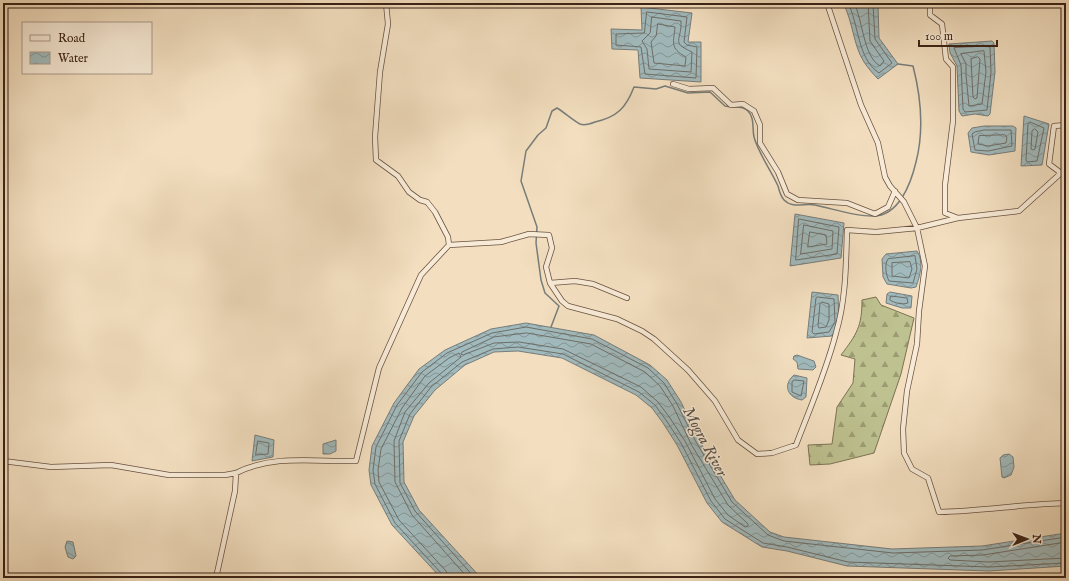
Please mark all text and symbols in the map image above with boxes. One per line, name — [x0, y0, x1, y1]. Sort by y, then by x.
legend — [22, 22, 152, 74]
scale bar — [919, 22, 997, 48]
text: 100 m — [925, 29, 953, 44]
text: Road — [58, 31, 86, 46]
text: Water — [58, 51, 89, 66]
water label: Mogra River — [677, 403, 732, 482]
north arrow — [1007, 519, 1047, 559]
text: N — [1029, 533, 1043, 544]

